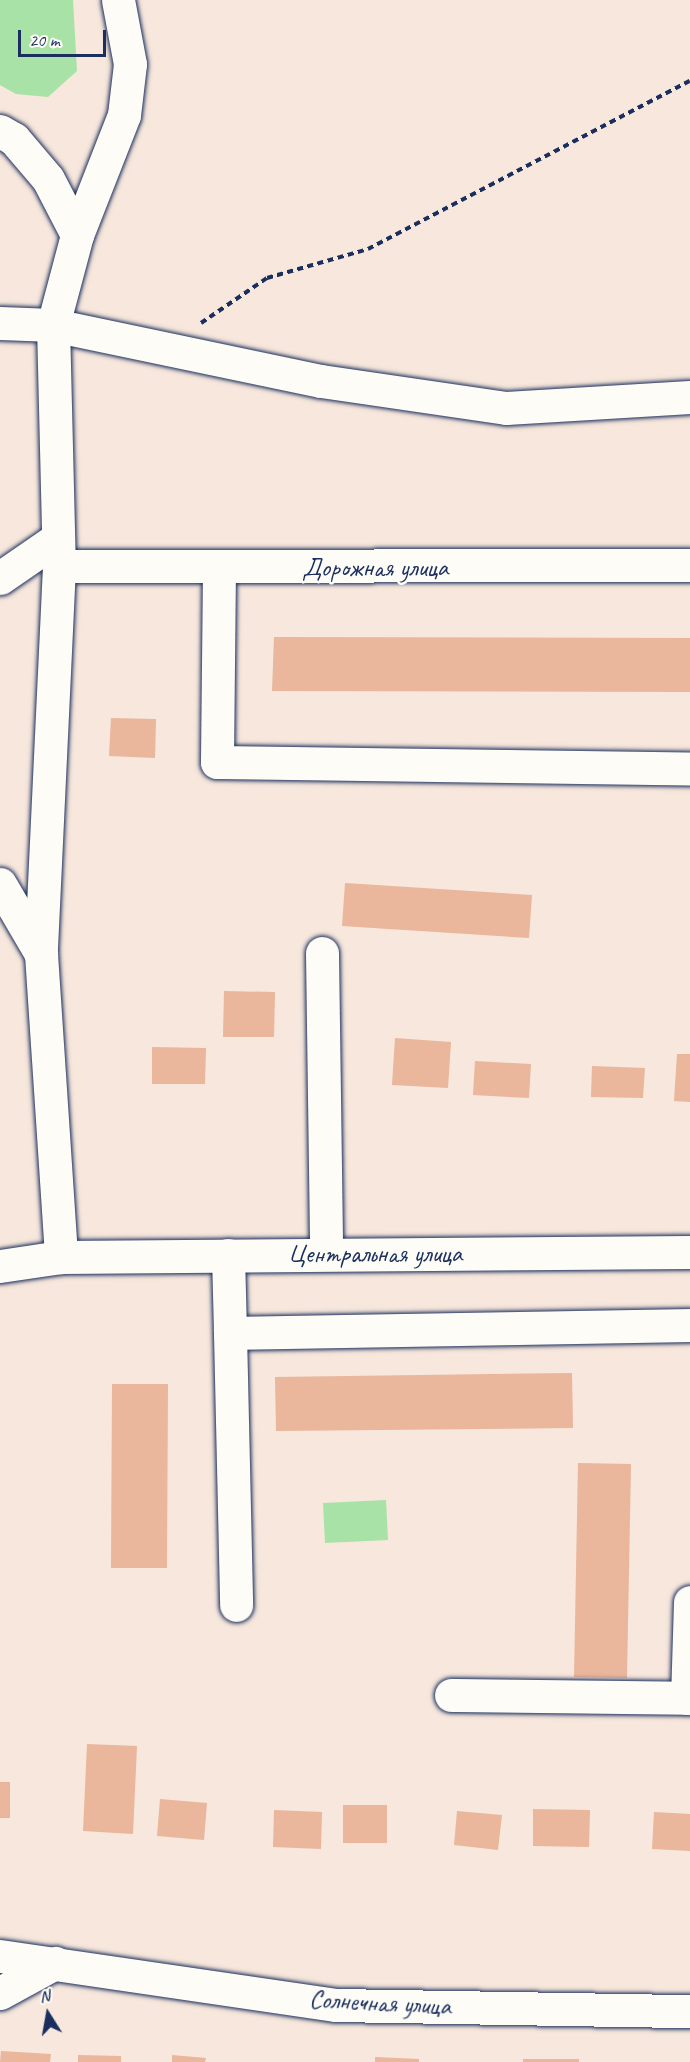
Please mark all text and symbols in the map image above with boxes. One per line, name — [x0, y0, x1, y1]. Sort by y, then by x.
scale bar — [21, 18, 110, 56]
text: 20 m — [29, 29, 60, 51]
street label: Дорожная улица — [301, 552, 449, 584]
street label: Центральная улица — [287, 1238, 463, 1270]
north arrow — [18, 1984, 78, 2044]
street label: Солнечная улица — [307, 1984, 453, 2022]
text: N — [38, 1986, 51, 2007]

